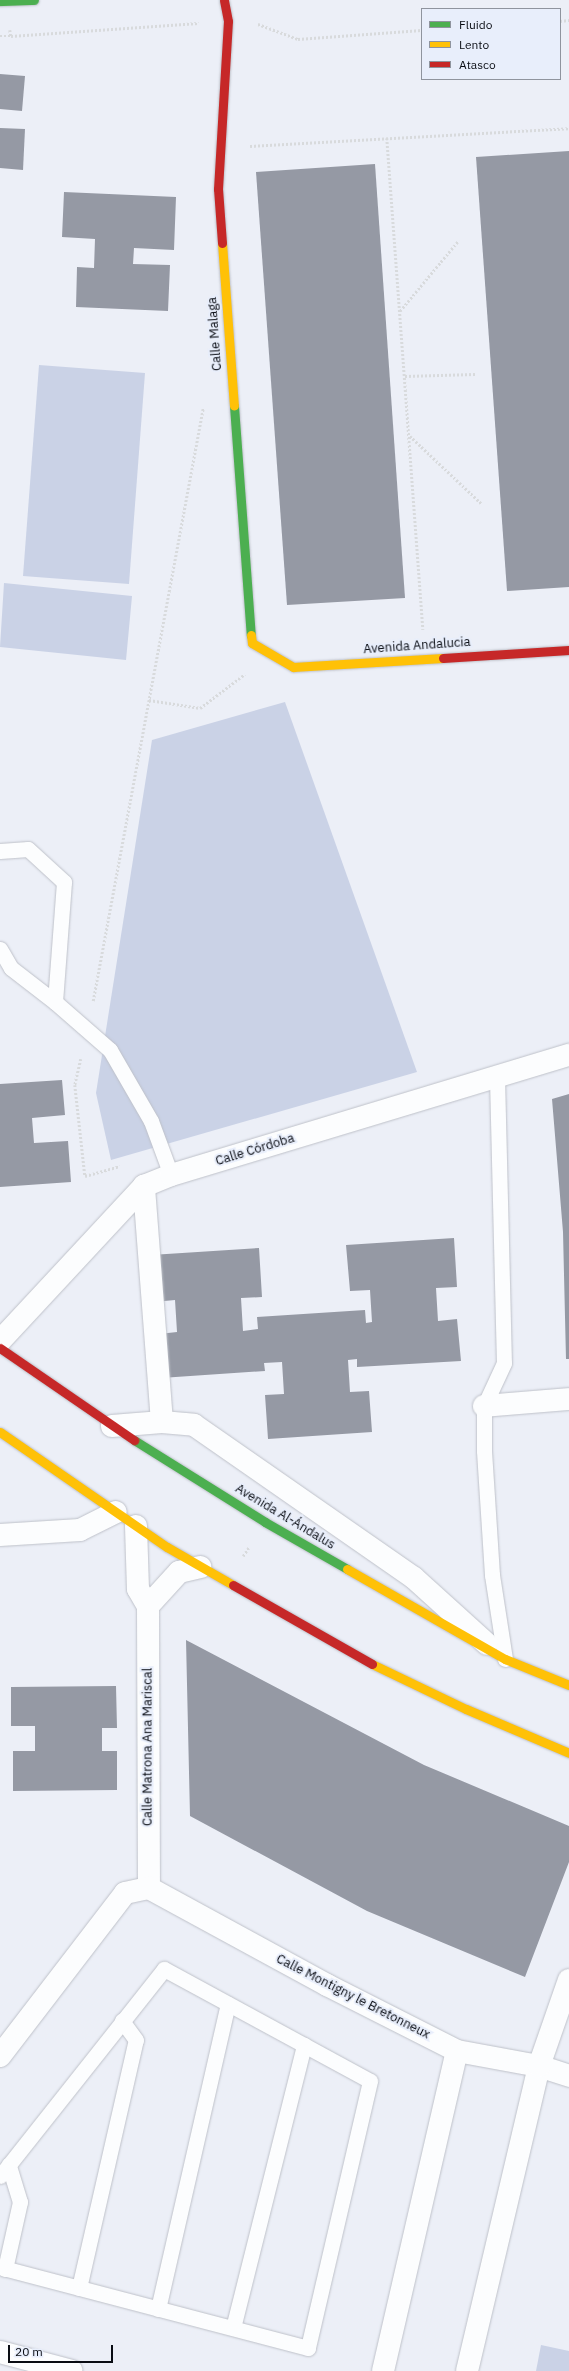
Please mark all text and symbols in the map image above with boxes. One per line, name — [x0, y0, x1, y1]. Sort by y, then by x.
legend — [421, 8, 561, 80]
text: Fluido — [459, 17, 492, 32]
text: Lento — [459, 37, 489, 52]
text: Atasco — [459, 57, 496, 72]
street label: Calle Malaga — [205, 297, 225, 371]
street label: Avenida Andalucia — [363, 634, 471, 658]
street label: Calle Córdoba — [214, 1131, 296, 1169]
street label: Avenida Al-Ándalus — [232, 1481, 338, 1553]
street label: Calle Matrona Ana Mariscal — [140, 1668, 156, 1826]
street label: Calle Montigny le Bretonneux — [273, 1951, 433, 2043]
scale bar — [10, 2337, 115, 2363]
text: 20 m — [15, 2344, 43, 2359]

